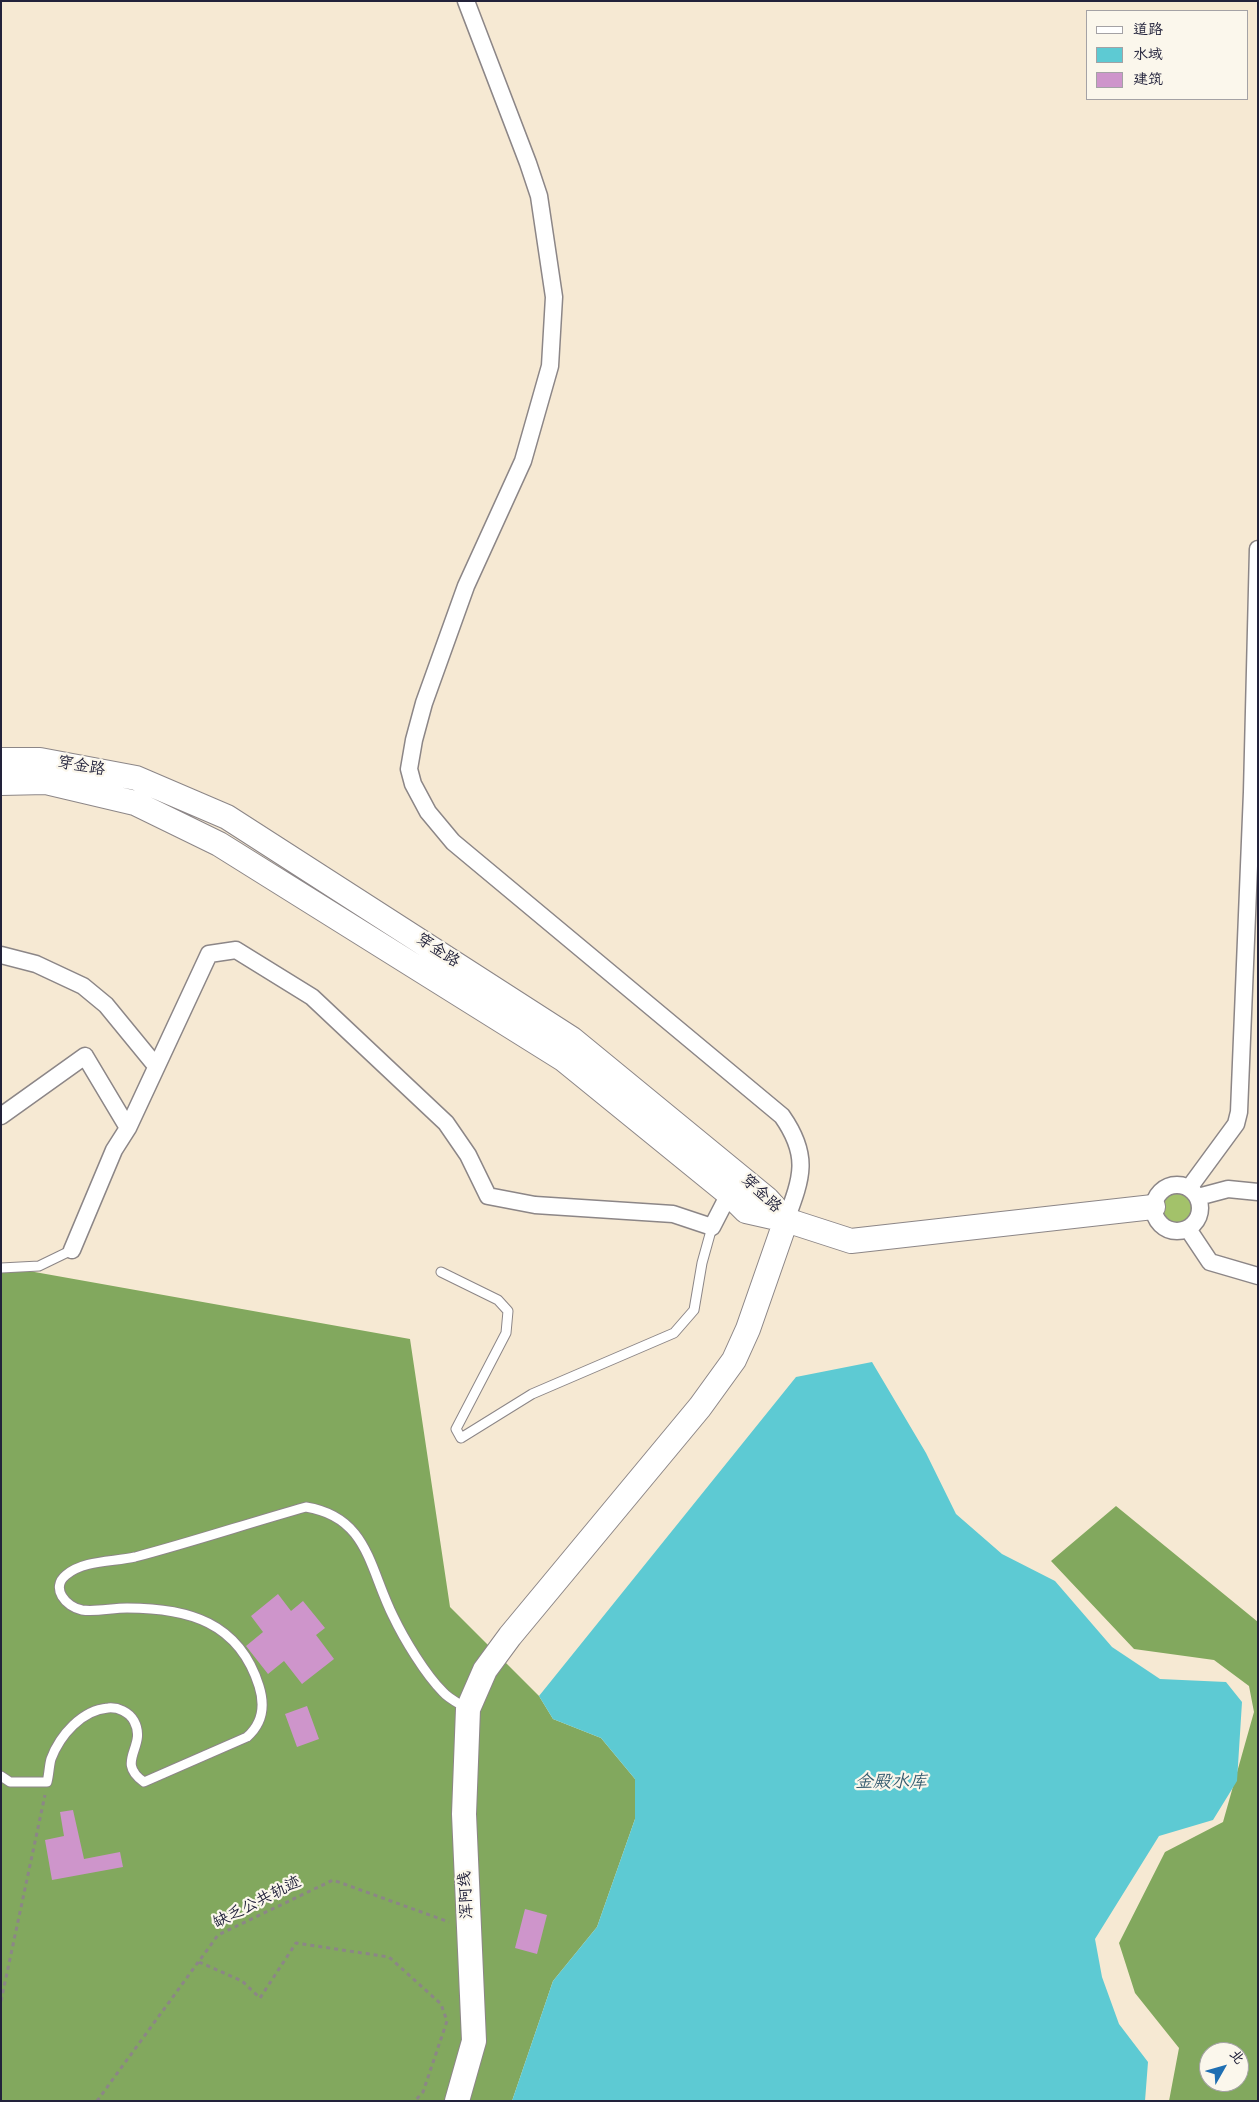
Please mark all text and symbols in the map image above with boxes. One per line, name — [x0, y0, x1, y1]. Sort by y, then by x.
legend — [1086, 10, 1249, 100]
text: 道路 — [1133, 22, 1163, 40]
text: 水域 — [1133, 47, 1163, 65]
text: 建筑 — [1133, 72, 1163, 90]
street label: 穿金路 — [56, 754, 106, 782]
street label: 穿金路 — [412, 931, 462, 973]
street label: 穿金路 — [736, 1172, 784, 1218]
water label: 金殿水库 — [855, 1773, 927, 1795]
street label: 浑阿线 — [457, 1871, 479, 1919]
street label: 缺乏公共轨迹 — [211, 1874, 305, 1934]
north arrow — [1199, 2042, 1249, 2092]
text: 北 — [1224, 2047, 1246, 2069]

